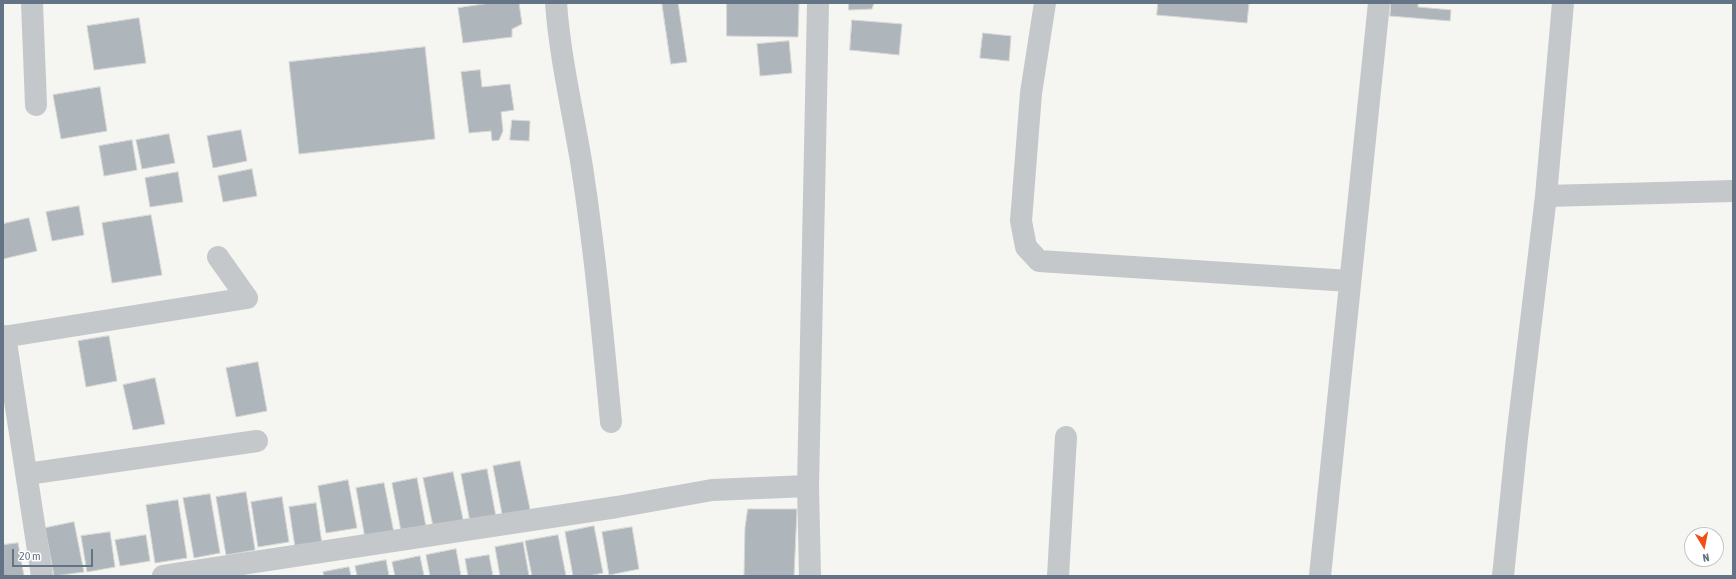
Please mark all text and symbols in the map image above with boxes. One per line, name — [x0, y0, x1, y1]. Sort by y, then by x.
north arrow — [1684, 527, 1724, 567]
scale bar — [14, 541, 95, 567]
text: 20 m — [19, 549, 41, 563]
text: N — [1702, 551, 1710, 564]

